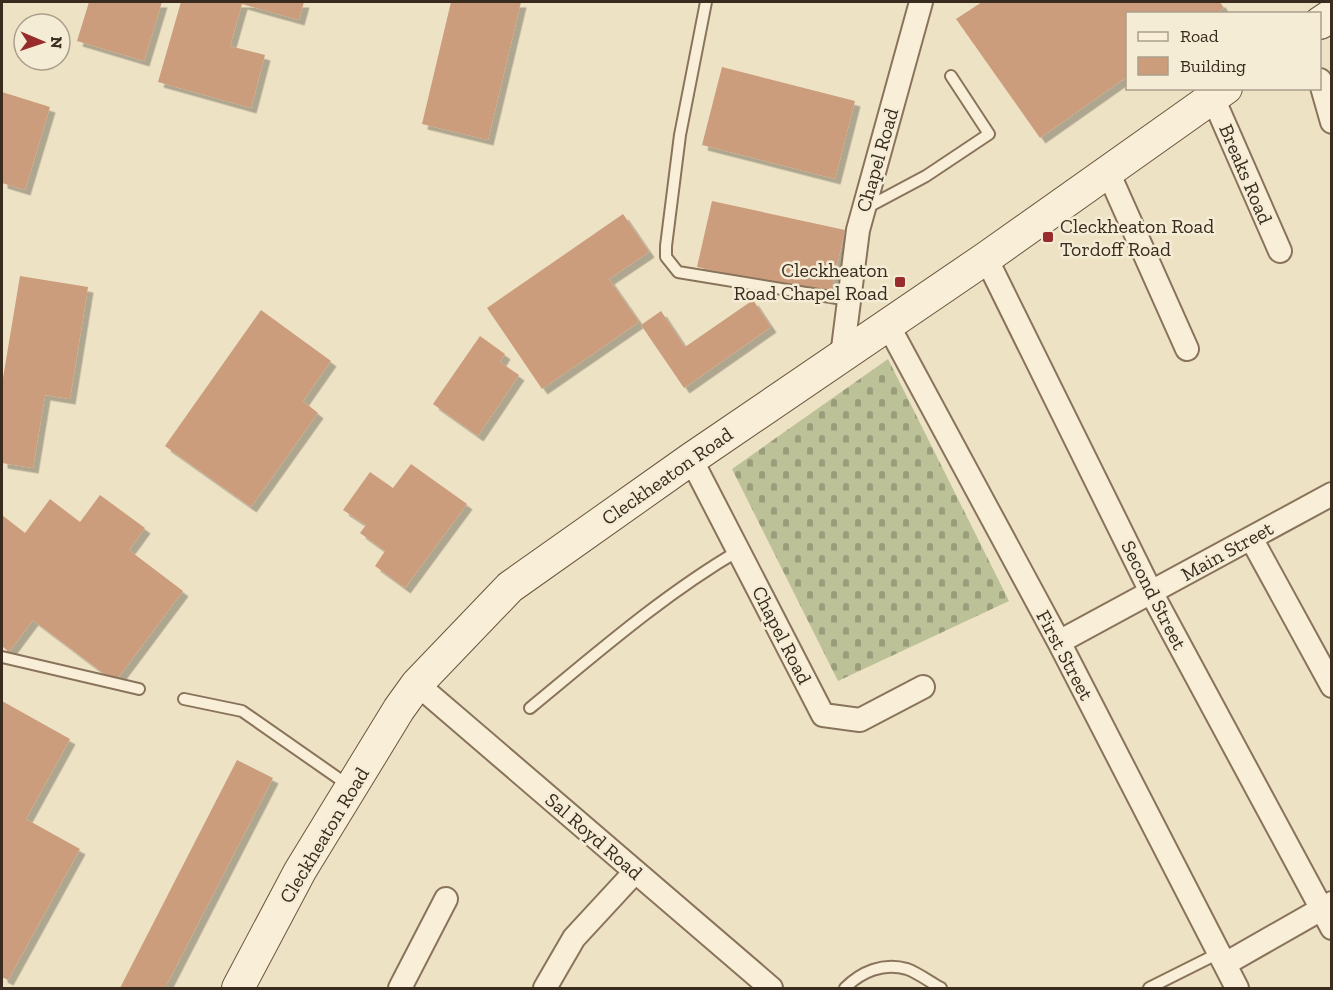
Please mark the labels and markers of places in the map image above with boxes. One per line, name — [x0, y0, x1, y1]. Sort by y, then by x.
place label: Cleckheaton Road Tordoff Road — [1060, 214, 1214, 261]
marker: Cleckheaton Road Tordoff Road — [1041, 230, 1055, 244]
place label: Cleckheaton Road Chapel Road — [733, 258, 889, 305]
marker: Cleckheaton Road Chapel Road — [893, 275, 907, 289]

